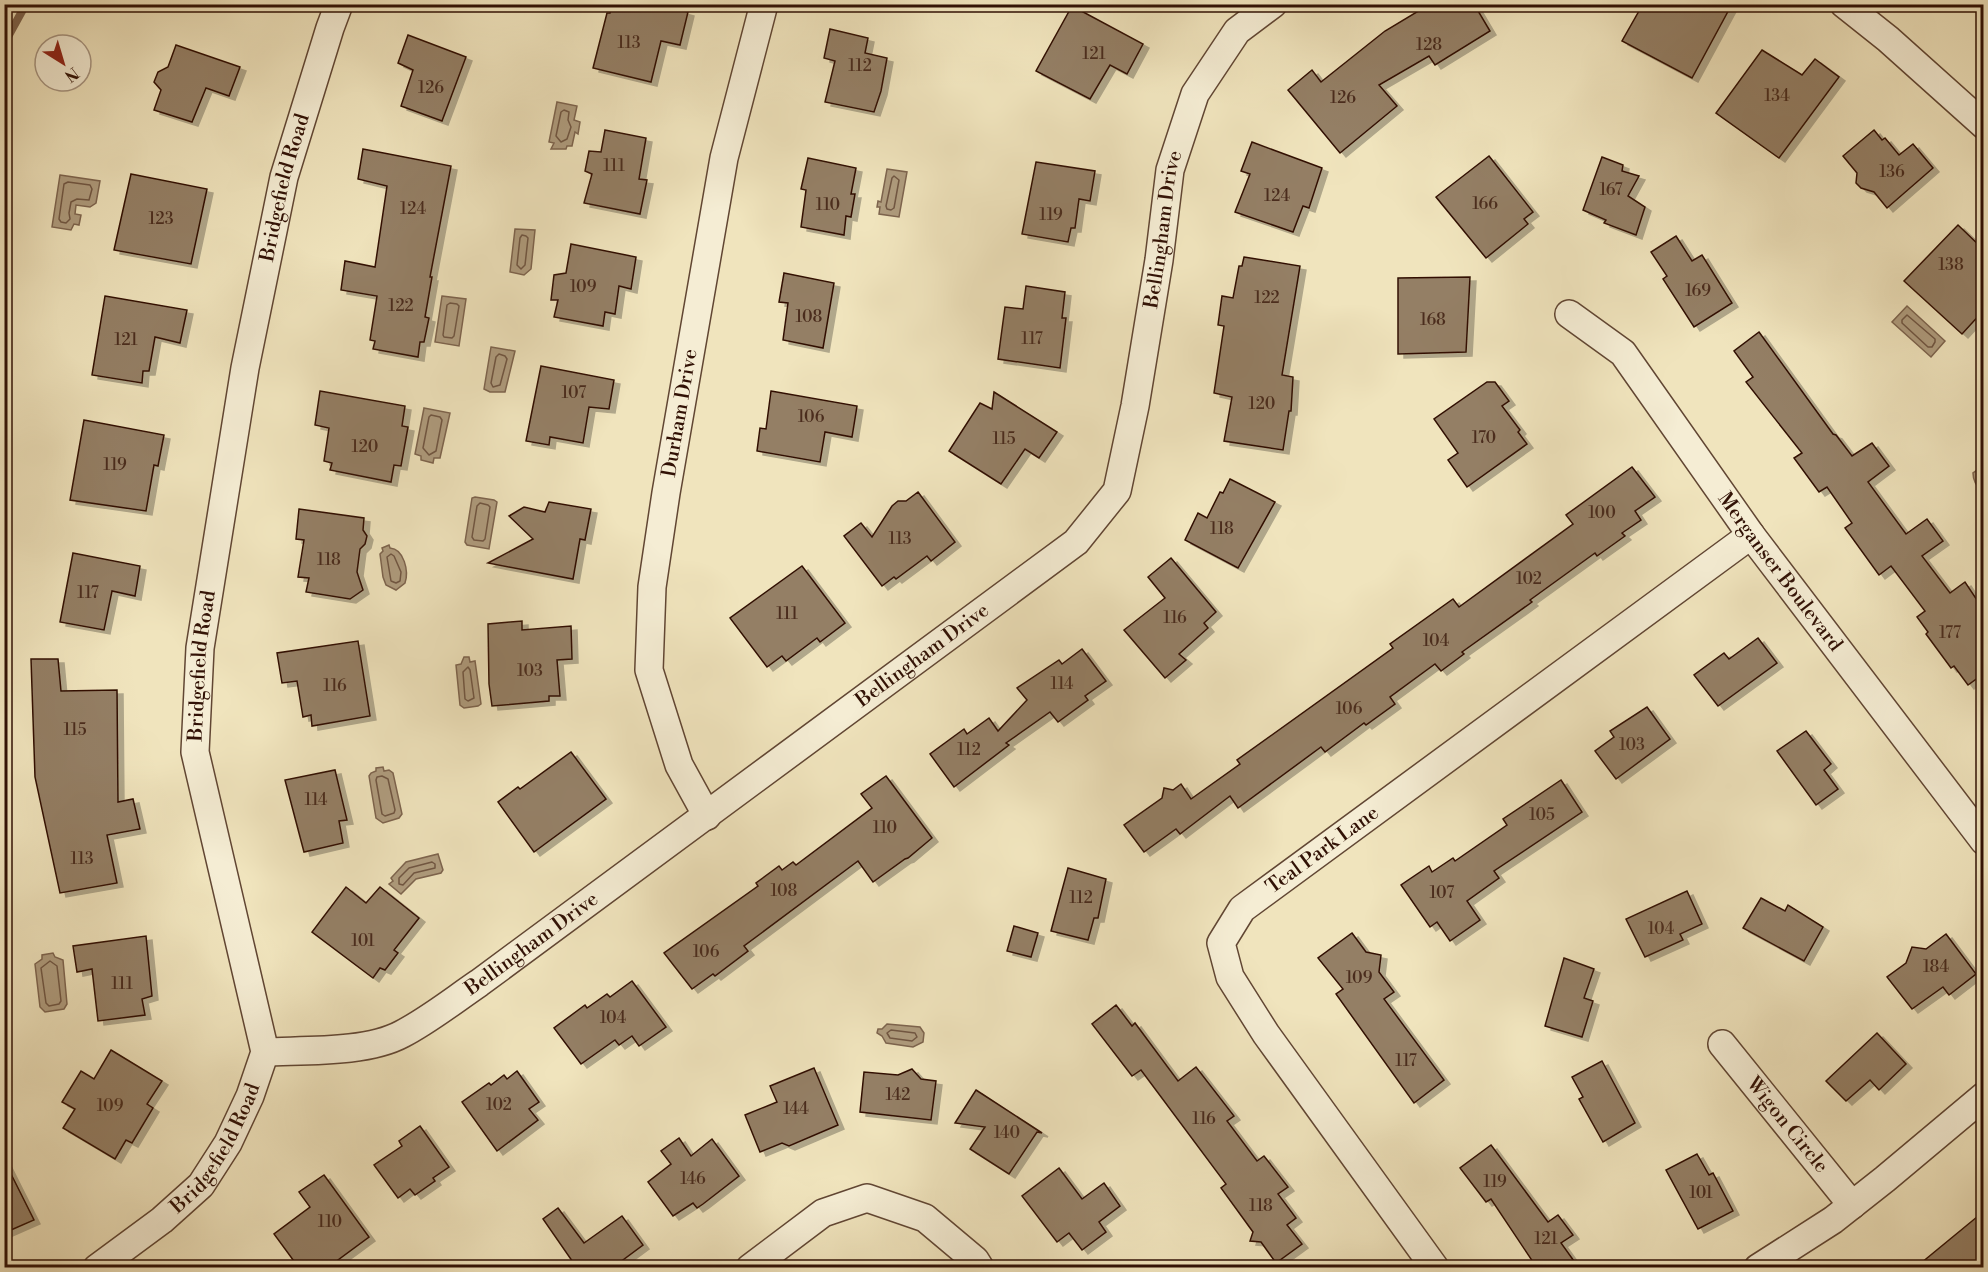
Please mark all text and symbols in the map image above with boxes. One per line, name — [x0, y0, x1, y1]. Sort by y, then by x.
north arrow — [33, 33, 93, 93]
house number: 113 — [617, 33, 641, 53]
house number: 128 — [1416, 35, 1442, 55]
house number: 121 — [1082, 44, 1106, 64]
house number: 112 — [848, 56, 872, 76]
text: N — [60, 62, 82, 86]
house number: 126 — [418, 78, 444, 98]
house number: 134 — [1764, 86, 1790, 106]
house number: 126 — [1330, 88, 1356, 108]
street label: Bridgefield Road — [254, 110, 315, 265]
street label: Bellingham Drive — [1139, 147, 1188, 311]
house number: 111 — [603, 156, 625, 176]
house number: 136 — [1879, 162, 1905, 182]
house number: 167 — [1599, 180, 1623, 200]
house number: 124 — [1264, 186, 1290, 206]
house number: 166 — [1472, 194, 1498, 214]
house number: 110 — [816, 195, 840, 215]
house number: 124 — [400, 199, 426, 219]
house number: 119 — [1039, 205, 1063, 225]
house number: 123 — [148, 209, 174, 229]
house number: 138 — [1938, 255, 1964, 275]
house number: 109 — [570, 277, 597, 297]
house number: 169 — [1685, 281, 1711, 301]
house number: 122 — [1254, 288, 1280, 308]
house number: 122 — [388, 296, 414, 316]
house number: 108 — [796, 307, 823, 327]
house number: 168 — [1420, 310, 1446, 330]
house number: 117 — [1021, 329, 1043, 349]
house number: 121 — [114, 330, 138, 350]
street label: Durham Drive — [656, 347, 703, 479]
house number: 107 — [562, 383, 586, 403]
house number: 120 — [1249, 394, 1275, 414]
house number: 106 — [798, 407, 825, 427]
house number: 170 — [1472, 428, 1496, 448]
house number: 115 — [992, 429, 1016, 449]
house number: 120 — [352, 437, 378, 457]
house number: 119 — [103, 455, 127, 475]
street label: Merganser Boulevard — [1712, 487, 1848, 657]
house number: 100 — [1588, 503, 1616, 523]
house number: 118 — [1210, 519, 1234, 539]
house number: 113 — [888, 529, 912, 549]
house number: 118 — [317, 550, 341, 570]
house number: 102 — [1516, 569, 1542, 589]
house number: 117 — [77, 583, 99, 603]
street label: Bridgefield Road — [183, 588, 222, 743]
street label: Bellingham Drive — [850, 598, 994, 713]
house number: 111 — [776, 604, 798, 624]
house number: 116 — [1163, 608, 1187, 628]
house number: 177 — [1939, 623, 1961, 643]
house number: 104 — [1423, 631, 1450, 651]
house number: 103 — [517, 661, 543, 681]
house number: 114 — [1050, 674, 1074, 694]
house number: 116 — [323, 676, 347, 696]
house number: 106 — [1336, 699, 1363, 719]
house number: 115 — [63, 720, 87, 740]
house number: 103 — [1619, 735, 1645, 755]
house number: 112 — [957, 740, 981, 760]
house number: 114 — [304, 790, 328, 810]
street label: Teal Park Lane — [1261, 800, 1384, 900]
house number: 105 — [1529, 805, 1555, 825]
house number: 110 — [873, 818, 897, 838]
house number: 113 — [70, 849, 94, 869]
house number: 108 — [771, 881, 798, 901]
house number: 107 — [1430, 883, 1454, 903]
street label: Bellingham Drive — [459, 887, 603, 1002]
house number: 112 — [1069, 888, 1093, 908]
house number: 104 — [1648, 919, 1675, 939]
house number: 101 — [351, 931, 375, 951]
house number: 106 — [693, 942, 720, 962]
house number: 184 — [1923, 957, 1950, 977]
house number: 109 — [1346, 968, 1373, 988]
house number: 111 — [111, 974, 133, 994]
house number: 104 — [600, 1008, 627, 1028]
house number: 117 — [1395, 1051, 1417, 1071]
street label: Wigon Circle — [1740, 1071, 1834, 1178]
street label: Bridgefield Road — [164, 1079, 266, 1220]
house number: 142 — [886, 1085, 910, 1105]
house number: 102 — [486, 1095, 512, 1115]
house number: 109 — [97, 1096, 124, 1116]
house number: 144 — [783, 1099, 809, 1119]
house number: 116 — [1192, 1109, 1216, 1129]
house number: 140 — [994, 1123, 1020, 1143]
house number: 146 — [680, 1169, 706, 1189]
house number: 119 — [1483, 1172, 1507, 1192]
house number: 101 — [1689, 1183, 1713, 1203]
house number: 118 — [1249, 1196, 1273, 1216]
house number: 110 — [318, 1212, 342, 1232]
house number: 121 — [1534, 1229, 1558, 1249]

